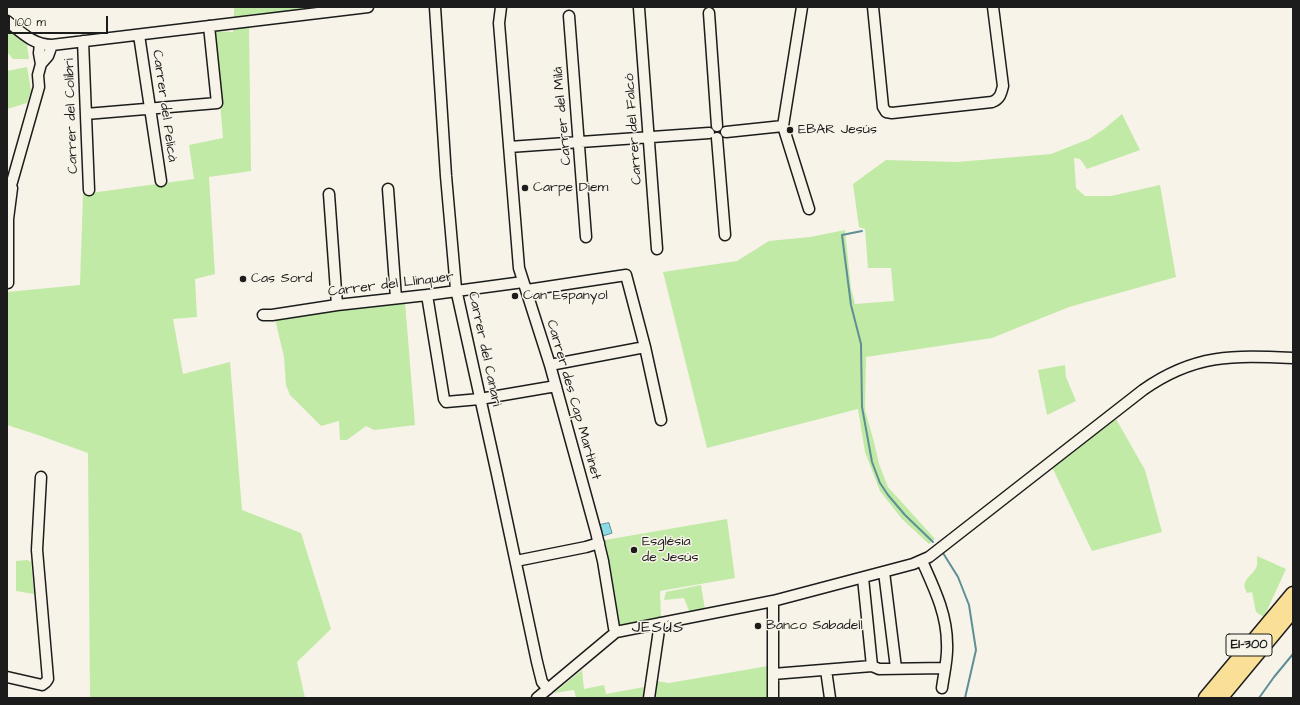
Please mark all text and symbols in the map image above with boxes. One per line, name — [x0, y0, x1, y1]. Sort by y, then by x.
scale bar — [10, 8, 110, 34]
text: 100 m — [15, 14, 46, 31]
street label: Carrer del Pelicà — [148, 49, 180, 163]
street label: Carrer del Colibri — [62, 58, 82, 174]
street label: Carrer del Milá — [550, 66, 576, 166]
street label: Carrer del Falcó — [622, 73, 646, 185]
place label: EBAR Jesús — [798, 122, 877, 138]
marker: EBAR Jesús — [785, 125, 795, 135]
place label: Carpe Diem — [533, 180, 608, 196]
marker: Carpe Diem — [520, 183, 530, 193]
street label: Carrer del Llinquer — [327, 269, 455, 301]
place label: Cas Sord — [251, 271, 312, 287]
marker: Cas Sord — [238, 274, 248, 284]
place label: Can Espanyol — [523, 288, 608, 304]
street label: Carrer del Canari — [464, 290, 504, 408]
marker: Can Espanyol — [510, 291, 520, 301]
street label: Carrer des Cap Martinet — [542, 318, 604, 482]
place label: Església de Jesús — [642, 534, 699, 566]
marker: Església de Jesús — [629, 545, 639, 555]
place label: Banco Sabadell — [766, 618, 863, 634]
district label: JESÚS — [632, 619, 684, 639]
marker: Banco Sabadell — [753, 621, 763, 631]
road number: EI-300 — [1226, 634, 1272, 656]

